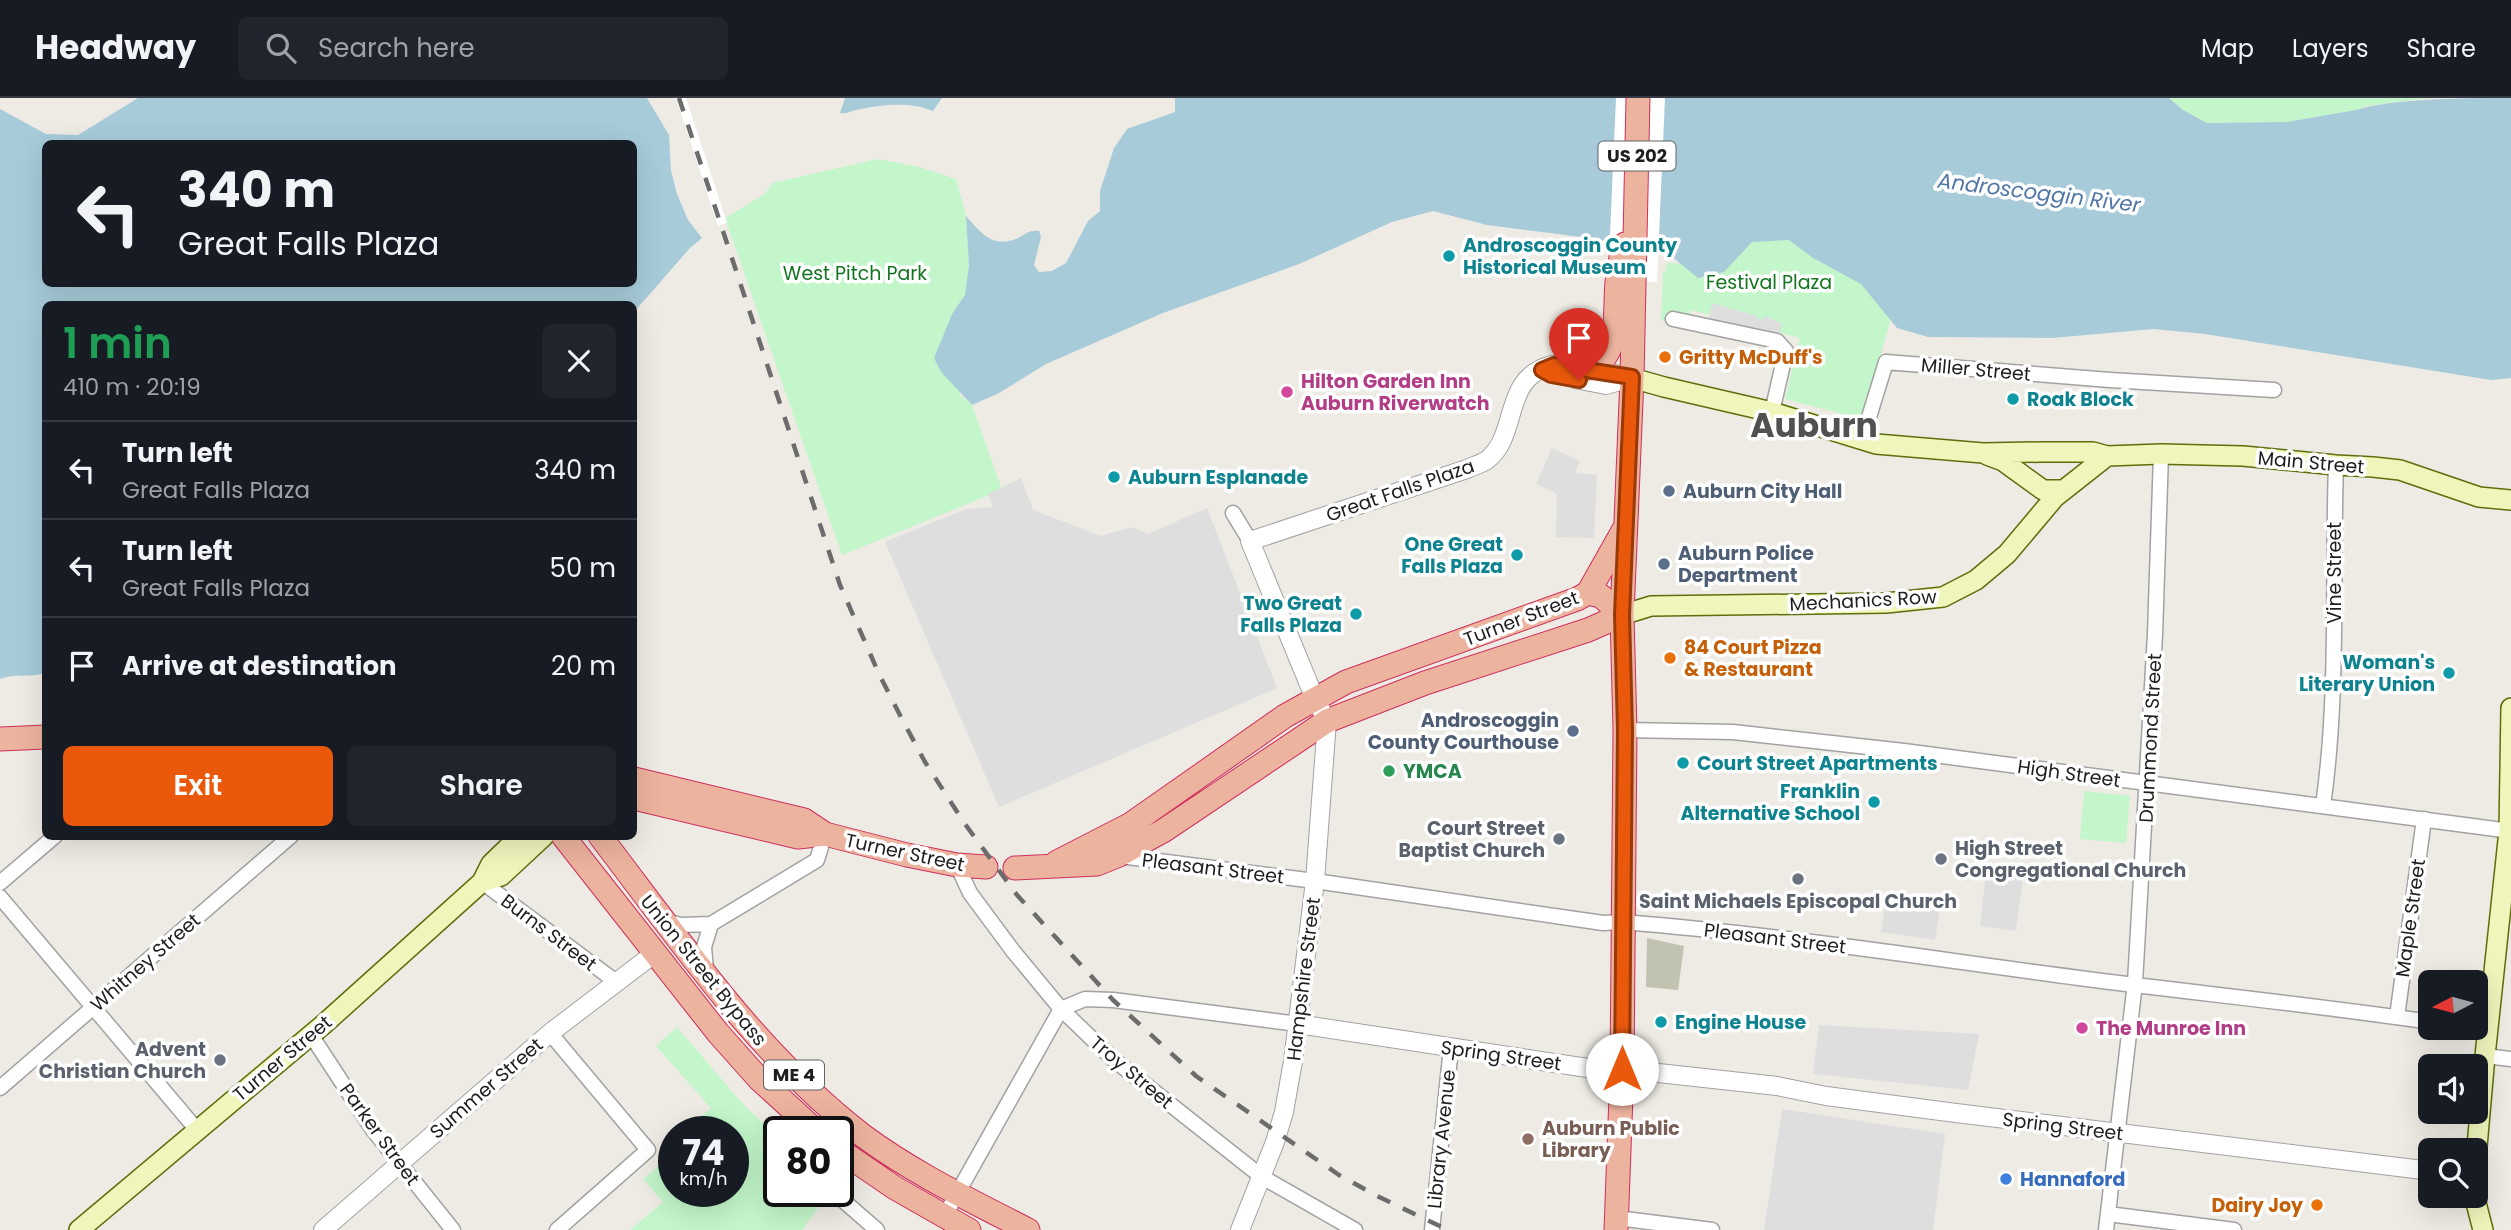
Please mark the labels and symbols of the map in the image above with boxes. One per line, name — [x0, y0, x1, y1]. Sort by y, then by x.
road number: US 202 — [1598, 142, 1676, 170]
water label: Androscoggin River — [1935, 166, 2143, 219]
place label: Androscoggin County Historical Museum — [1463, 232, 1678, 281]
marker: Androscoggin County Historical Museum — [1441, 248, 1457, 264]
park label: West Pitch Park — [783, 260, 927, 287]
park label: Festival Plaza — [1706, 269, 1832, 296]
pin — [1549, 308, 1609, 380]
place label: Gritty McDuff's — [1679, 344, 1823, 371]
marker: Gritty McDuff's — [1657, 349, 1673, 365]
street label: Miller Street — [1920, 351, 2032, 388]
place label: Hilton Garden Inn Auburn Riverwatch — [1301, 368, 1490, 417]
marker: Hilton Garden Inn Auburn Riverwatch — [1279, 384, 1295, 400]
place label: Roak Block — [2027, 386, 2134, 413]
marker: Roak Block — [2005, 391, 2021, 407]
district label: Auburn — [1750, 402, 1878, 449]
street label: Main Street — [2257, 444, 2365, 481]
street label: Great Falls Plaza — [1322, 452, 1478, 529]
place label: Auburn Esplanade — [1128, 464, 1308, 491]
marker: Auburn Esplanade — [1106, 469, 1122, 485]
place label: Auburn City Hall — [1683, 478, 1842, 505]
marker: Auburn City Hall — [1661, 483, 1677, 499]
street label: Vine Street — [2321, 522, 2348, 624]
place label: One Great Falls Plaza — [1401, 531, 1503, 580]
place label: Auburn Police Department — [1678, 540, 1814, 589]
marker: One Great Falls Plaza — [1509, 547, 1525, 563]
marker: Auburn Police Department — [1656, 556, 1672, 572]
street label: Mechanics Row — [1789, 583, 1938, 618]
street label: Turner Street — [1460, 584, 1583, 653]
place label: Two Great Falls Plaza — [1240, 590, 1342, 639]
marker: Two Great Falls Plaza — [1348, 606, 1364, 622]
place label: 84 Court Pizza & Restaurant — [1684, 634, 1822, 683]
place label: Woman's Literary Union — [2299, 649, 2435, 698]
marker: 84 Court Pizza & Restaurant — [1662, 650, 1678, 666]
street label: Drummond Street — [2133, 653, 2168, 823]
marker: Woman's Literary Union — [2441, 665, 2457, 681]
place label: Androscoggin County Courthouse — [1368, 707, 1559, 756]
marker: Androscoggin County Courthouse — [1565, 723, 1581, 739]
place label: Court Street Apartments — [1697, 750, 1938, 777]
street label: High Street — [2016, 753, 2122, 794]
marker: Court Street Apartments — [1675, 755, 1691, 771]
place label: YMCA — [1403, 758, 1462, 785]
marker: YMCA — [1381, 763, 1397, 779]
place label: Franklin Alternative School — [1680, 778, 1860, 827]
marker: Franklin Alternative School — [1866, 794, 1882, 810]
place label: Court Street Baptist Church — [1398, 815, 1545, 864]
street label: Turner Street — [843, 827, 967, 878]
marker: Court Street Baptist Church — [1551, 831, 1567, 847]
place label: High Street Congregational Church — [1955, 835, 2186, 884]
street label: Pleasant Street — [1140, 846, 1286, 891]
marker: High Street Congregational Church — [1933, 851, 1949, 867]
street label: Maple Street — [2389, 857, 2432, 979]
marker: Saint Michaels Episcopal Church — [1790, 871, 1806, 887]
street label: Burns Street — [495, 887, 602, 977]
place label: Saint Michaels Episcopal Church — [1639, 888, 1957, 915]
street label: Union Street Bypass — [634, 889, 773, 1052]
street label: Hampshire Street — [1280, 896, 1327, 1062]
street label: Whitney Street — [85, 907, 206, 1018]
street label: Pleasant Street — [1702, 916, 1848, 961]
north arrow — [2418, 970, 2488, 1040]
street label: Turner Street — [227, 1009, 338, 1108]
place label: Engine House — [1675, 1009, 1807, 1036]
marker: Engine House — [1653, 1014, 1669, 1030]
place label: The Munroe Inn — [2096, 1015, 2246, 1042]
marker: The Munroe Inn — [2074, 1020, 2090, 1036]
street label: Troy Street — [1084, 1030, 1179, 1115]
street label: Summer Street — [424, 1032, 549, 1145]
position arrow — [1585, 1032, 1659, 1106]
street label: Spring Street — [1439, 1034, 1563, 1077]
place label: Advent Christian Church — [39, 1036, 206, 1085]
marker: Advent Christian Church — [212, 1052, 228, 1068]
road number: ME 4 — [764, 1060, 824, 1090]
street label: Library Avenue — [1421, 1068, 1462, 1210]
street label: Parker Street — [333, 1078, 426, 1191]
street label: Spring Street — [2001, 1106, 2125, 1147]
place label: Auburn Public Library — [1542, 1115, 1680, 1164]
speed limit sign: 80 — [763, 1116, 854, 1207]
marker: Auburn Public Library — [1520, 1131, 1536, 1147]
place label: Hannaford — [2020, 1166, 2125, 1193]
marker: Hannaford — [1998, 1171, 2014, 1187]
place label: Dairy Joy — [2211, 1192, 2304, 1219]
marker: Dairy Joy — [2309, 1197, 2325, 1213]

